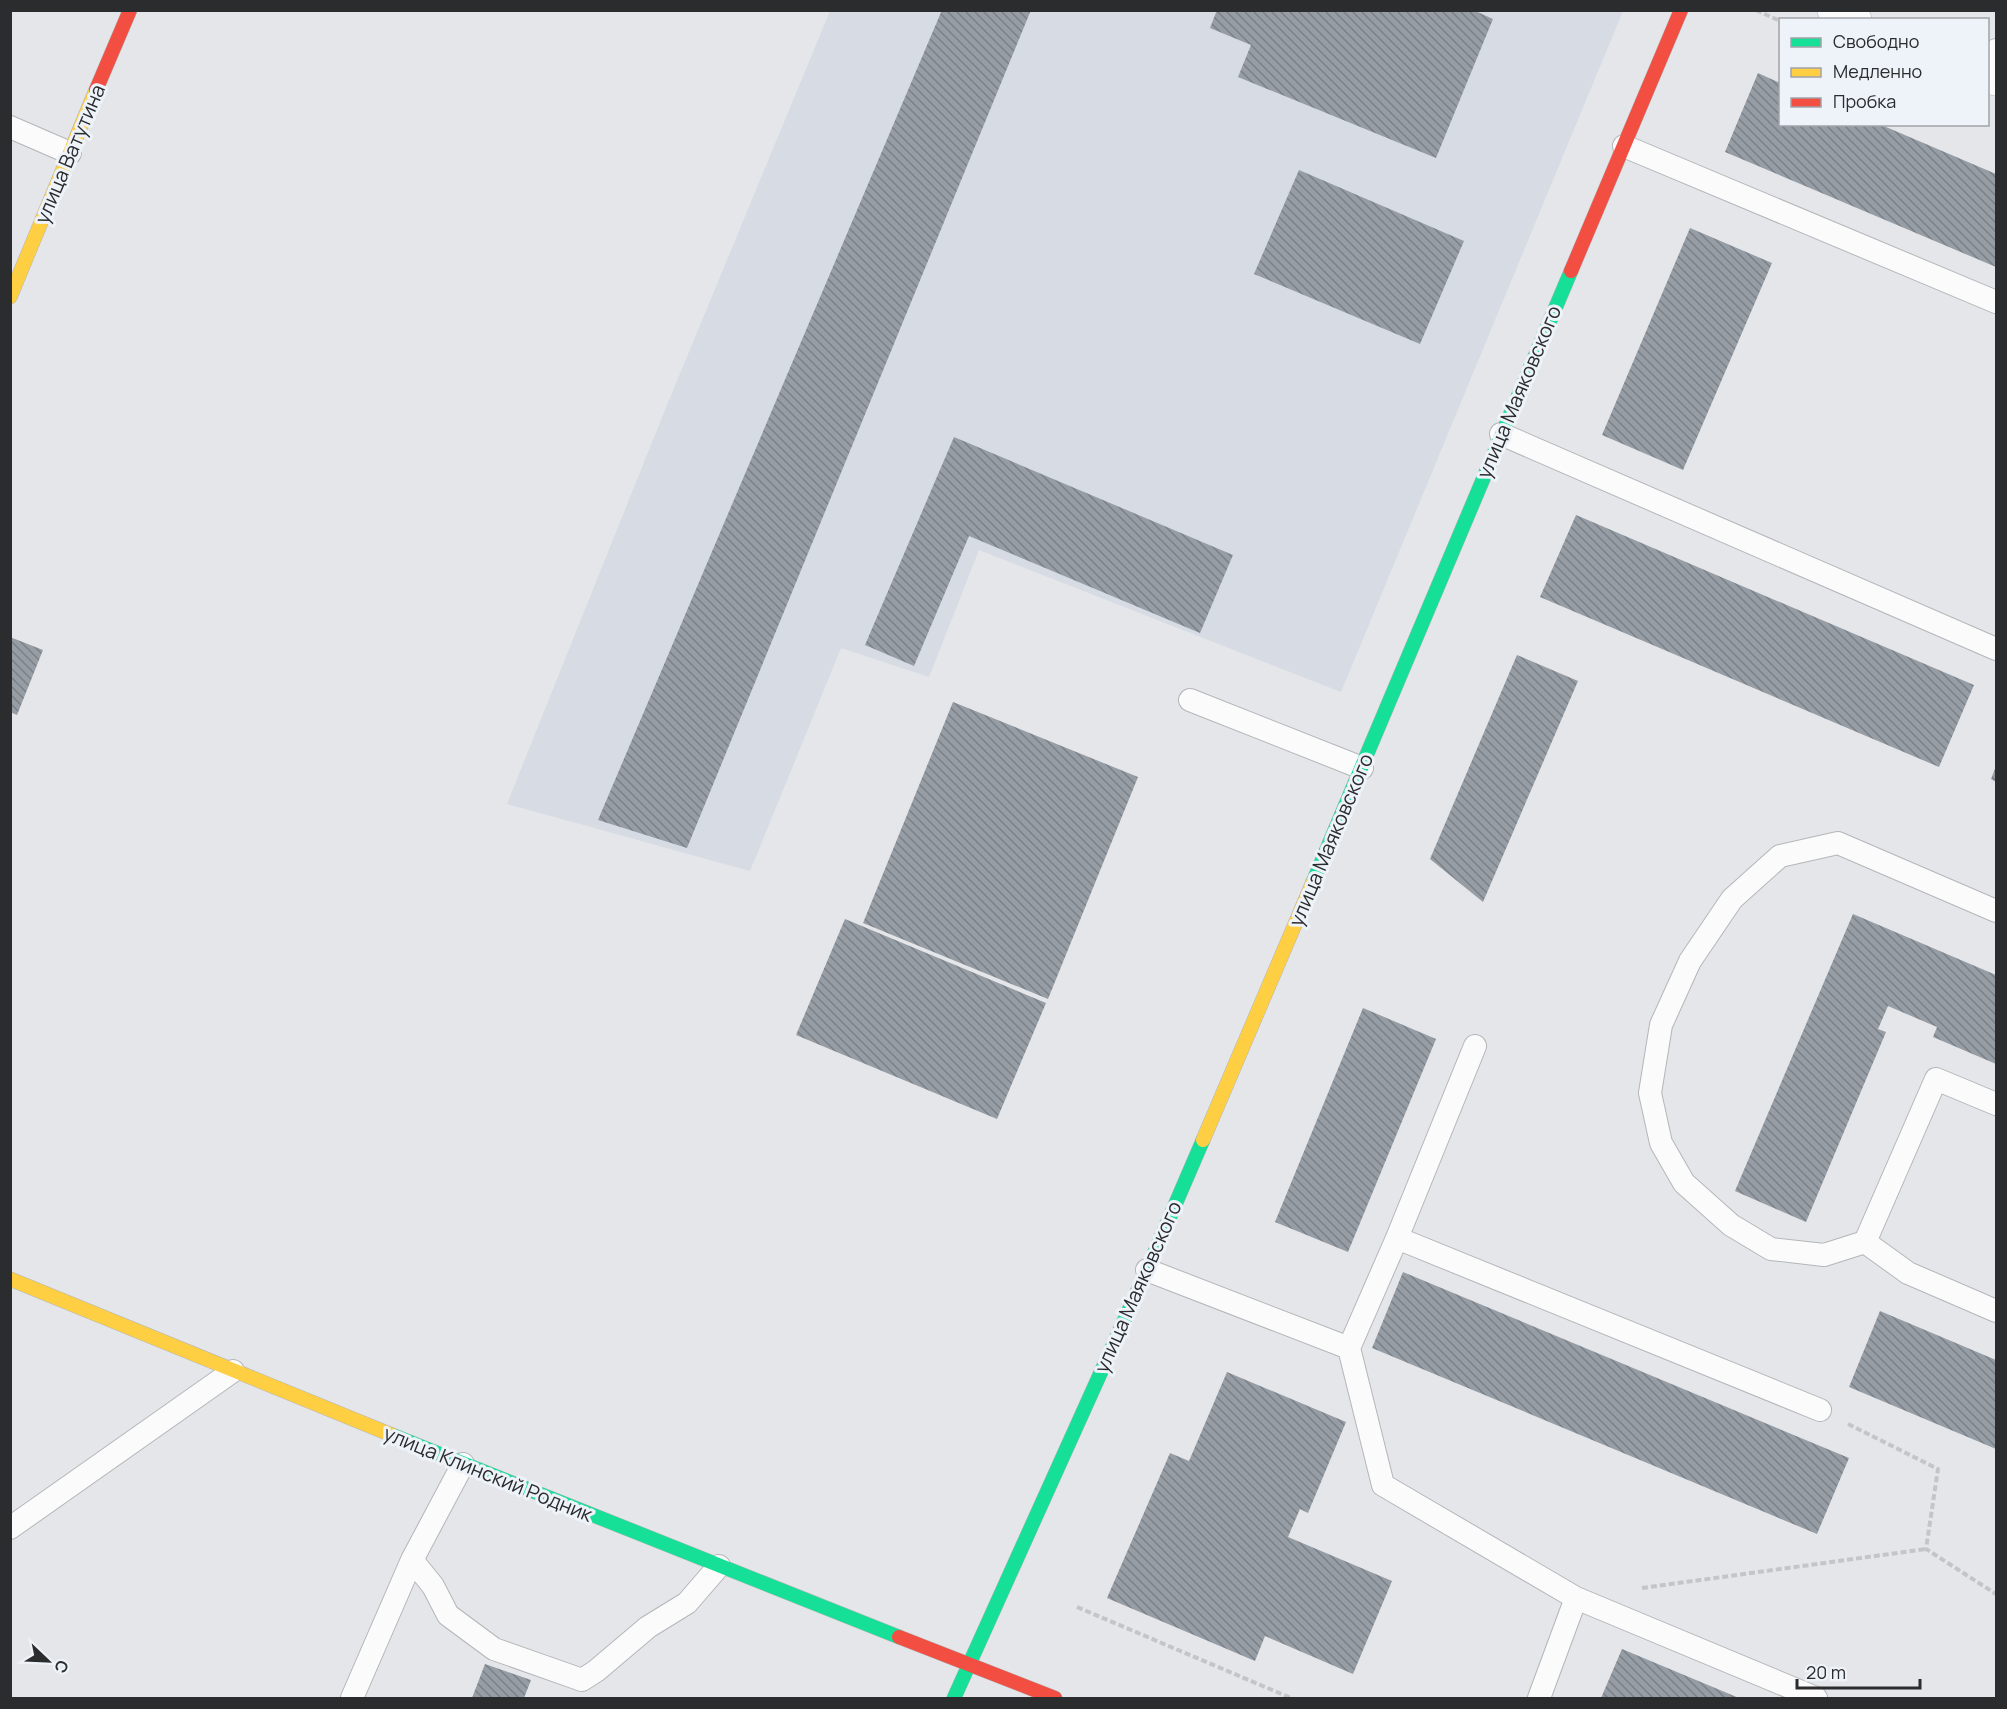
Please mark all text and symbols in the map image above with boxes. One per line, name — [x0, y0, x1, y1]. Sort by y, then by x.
legend — [1779, 18, 1989, 126]
text: Свободно — [1833, 29, 1919, 53]
text: Медленно — [1833, 59, 1922, 83]
street label: улица Ватутина — [28, 80, 111, 228]
text: Пробка — [1833, 89, 1896, 113]
street label: улица Маяковского — [1470, 301, 1567, 482]
street label: улица Маяковского — [1282, 749, 1379, 930]
street label: улица Маяковского — [1088, 1197, 1188, 1377]
street label: улица Клинский Родник — [380, 1419, 598, 1528]
north arrow — [18, 1631, 78, 1691]
scale bar — [1797, 1652, 1920, 1690]
text: С — [49, 1657, 74, 1677]
text: 20 m — [1806, 1660, 1846, 1684]

